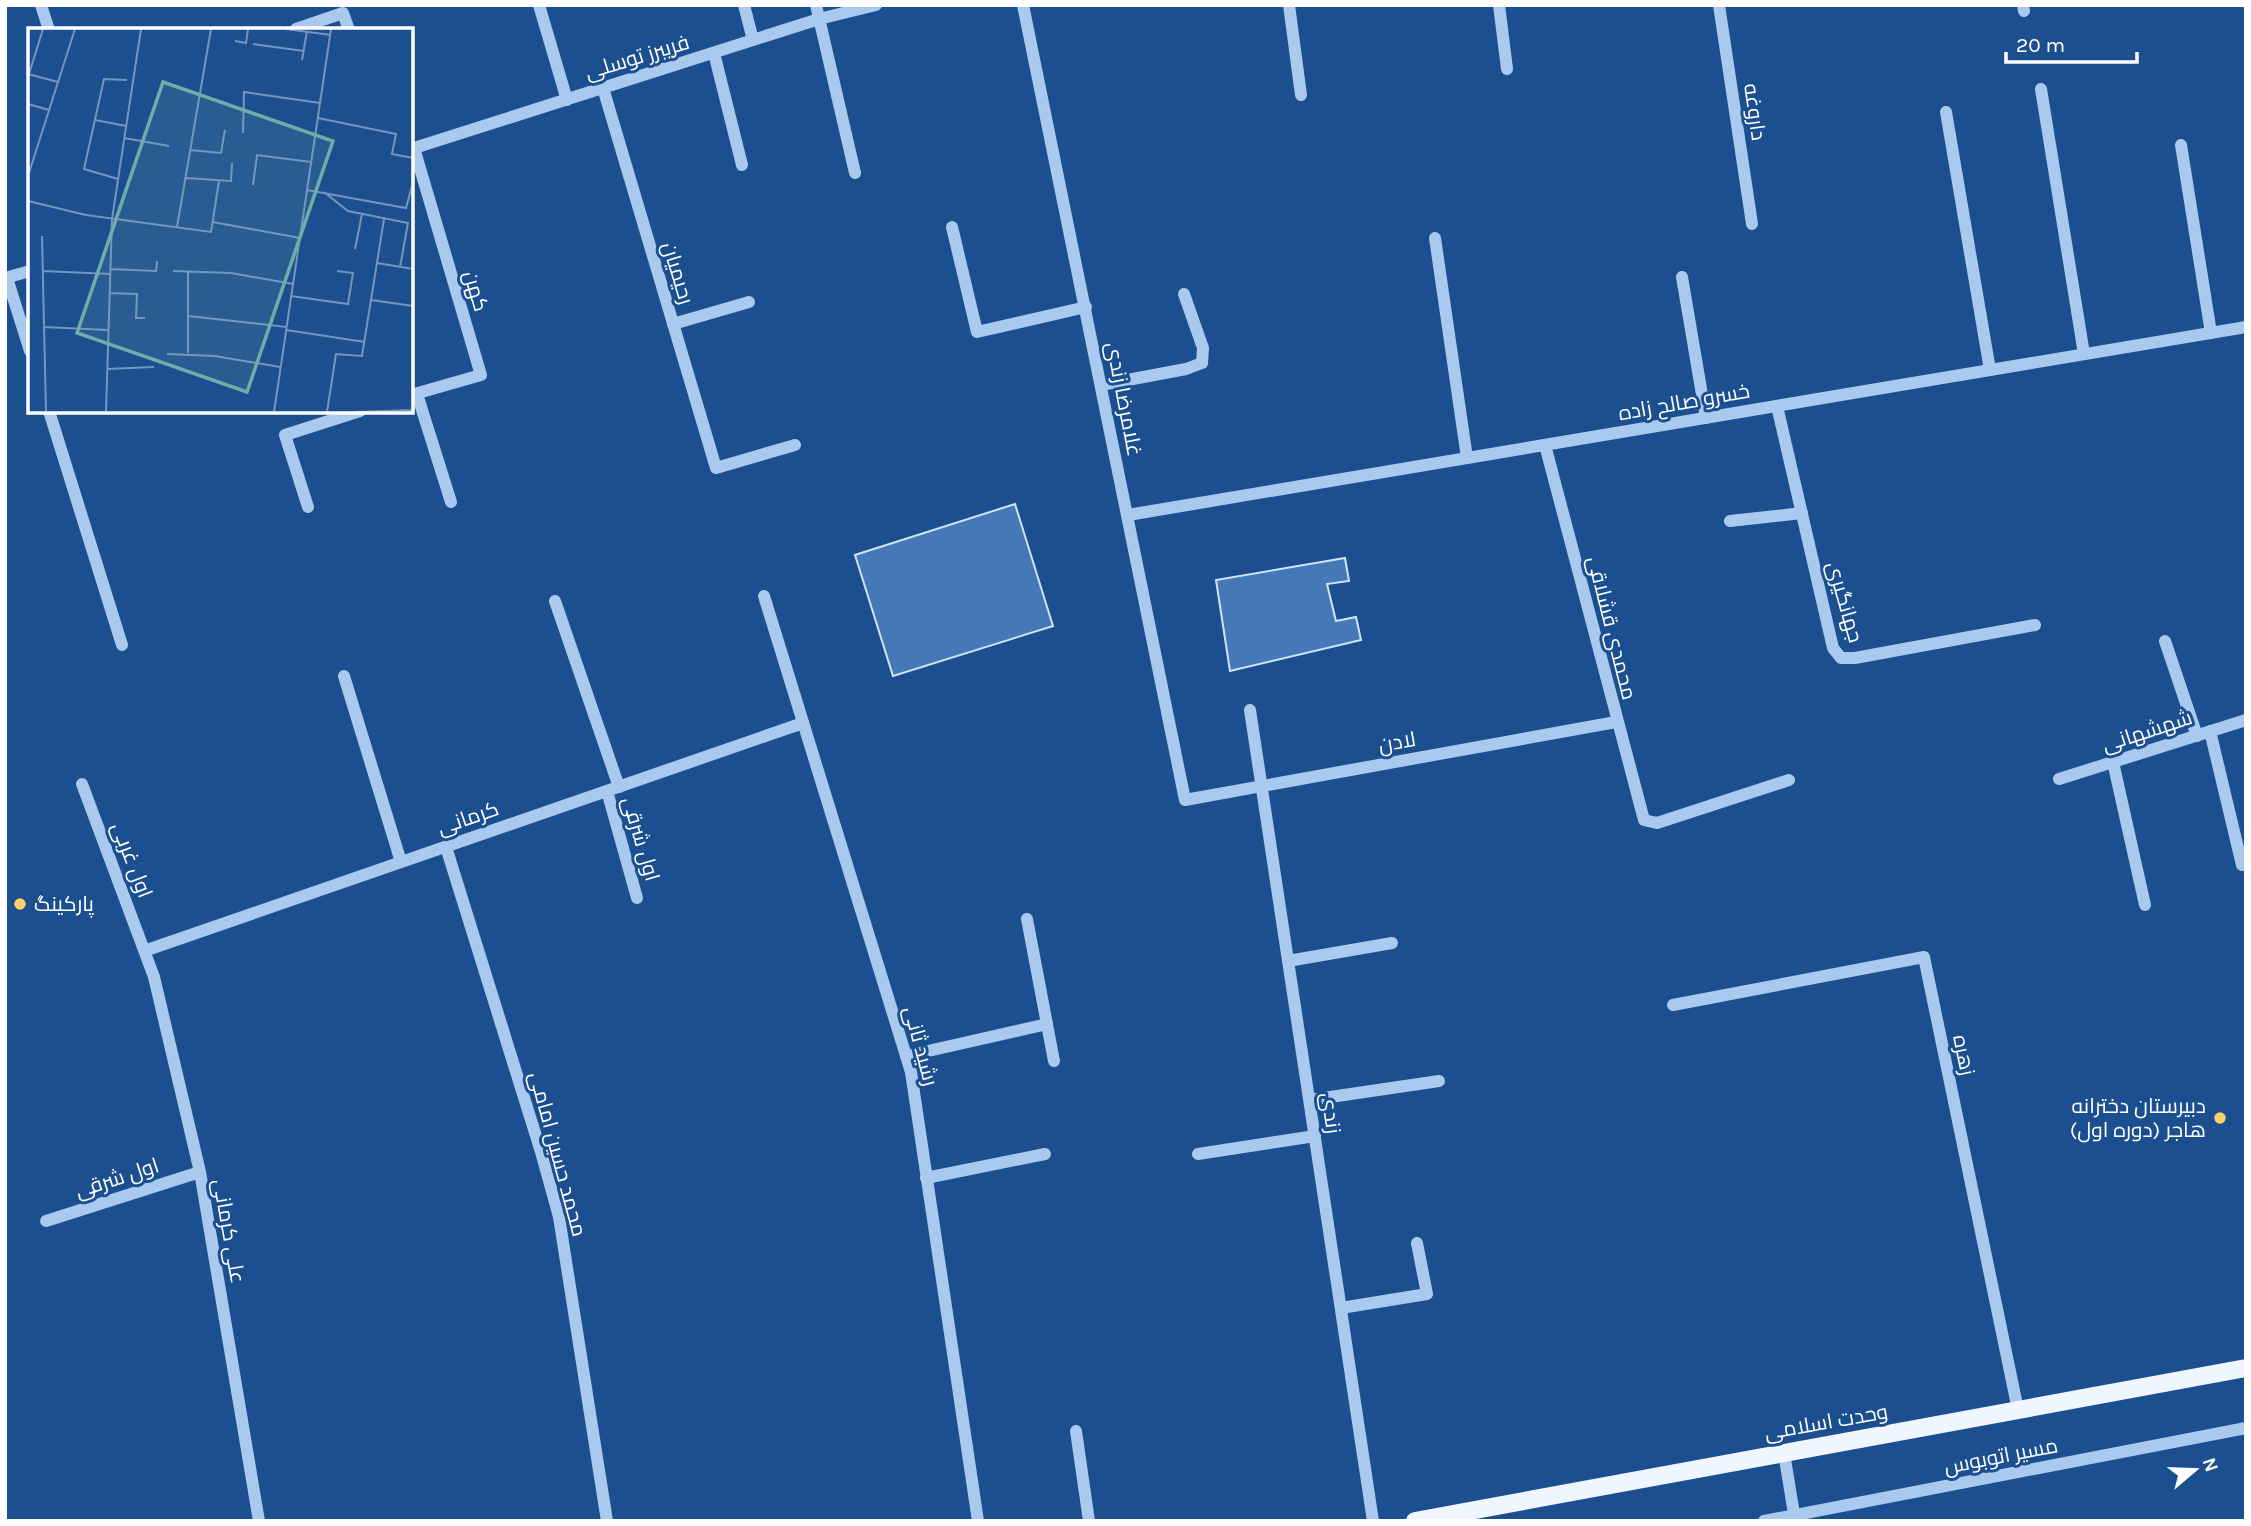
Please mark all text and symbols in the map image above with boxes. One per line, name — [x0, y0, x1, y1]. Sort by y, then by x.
scale bar — [2006, 21, 2137, 65]
inset map — [28, 28, 413, 413]
street label: فریبرز توسلی — [582, 30, 692, 85]
text: 20 m — [2016, 33, 2065, 57]
street label: داروغه — [1739, 82, 1771, 142]
street label: رحیمیان — [656, 239, 699, 307]
street label: کهن — [458, 268, 493, 315]
street label: غلامرضا زندی — [1100, 340, 1147, 458]
street label: خسرو صالح زاده — [1616, 379, 1752, 427]
street label: محمدی قشلاقی — [1582, 554, 1641, 703]
street label: جهانگیری — [1821, 559, 1868, 646]
street label: شهشهانی — [2099, 705, 2195, 758]
street label: لادن — [1376, 727, 1418, 758]
street label: اول شرقی — [617, 794, 664, 884]
street label: کرمانی — [434, 796, 502, 841]
street label: اول غربی — [106, 819, 157, 902]
place label: پارکینگ — [34, 892, 94, 918]
marker: پارکینگ — [12, 896, 28, 912]
street label: رشید ثانی — [898, 1004, 943, 1089]
street label: زهره — [1948, 1033, 1980, 1077]
street label: محمد حسین امامی — [524, 1069, 592, 1239]
street label: زندی — [1315, 1091, 1346, 1135]
place label: دبیرستان دخترانه هاجر (دوره اول) — [2070, 1094, 2206, 1143]
marker: دبیرستان دخترانه هاجر (دوره اول) — [2212, 1110, 2228, 1126]
street label: اول شرقی — [72, 1153, 162, 1204]
street label: علی کرمانی — [207, 1177, 250, 1285]
street label: وحدت اسلامی — [1762, 1399, 1890, 1446]
street label: مسیر اتوبوس — [1942, 1433, 2060, 1480]
north arrow — [2160, 1435, 2230, 1505]
text: N — [2198, 1455, 2223, 1475]

